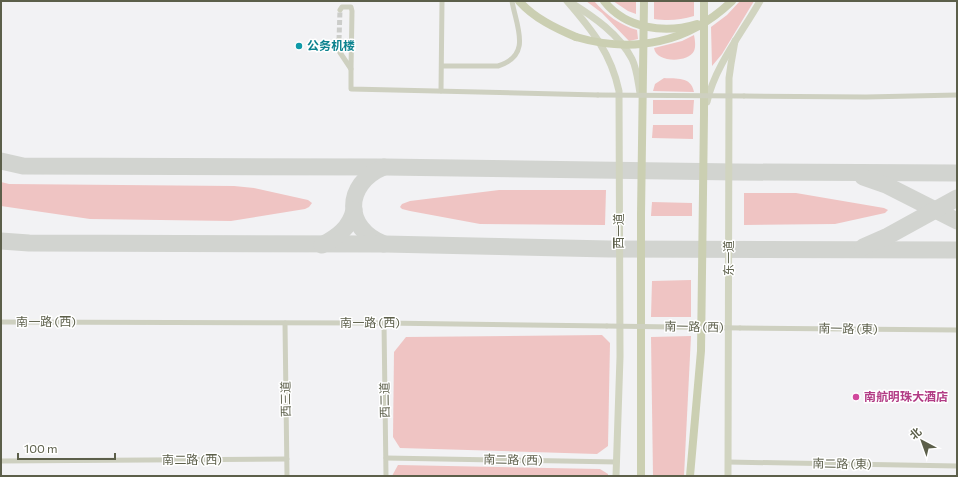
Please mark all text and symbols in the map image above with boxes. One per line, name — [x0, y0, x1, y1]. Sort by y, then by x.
place label: 公务机楼 — [307, 38, 355, 52]
marker: 公务机楼 — [294, 41, 304, 51]
street label: 西一道 — [611, 213, 625, 249]
street label: 东一道 — [721, 240, 735, 276]
street label: 南一路 (西) — [16, 314, 76, 328]
street label: 南一路 (西) — [340, 315, 400, 329]
street label: 南一路 (西) — [664, 318, 724, 334]
street label: 南一路 (東) — [818, 320, 878, 336]
street label: 西三道 — [278, 381, 292, 417]
street label: 西二道 — [377, 382, 391, 418]
place label: 南航明珠大酒店 — [864, 389, 948, 403]
marker: 南航明珠大酒店 — [851, 392, 861, 402]
north arrow — [902, 421, 942, 461]
text: 北 — [907, 425, 924, 442]
scale bar — [18, 435, 115, 461]
text: 100 m — [24, 441, 58, 455]
street label: 南二路 (西) — [483, 451, 543, 467]
street label: 南二路 (西) — [162, 452, 222, 466]
street label: 南二路 (東) — [812, 455, 872, 471]

